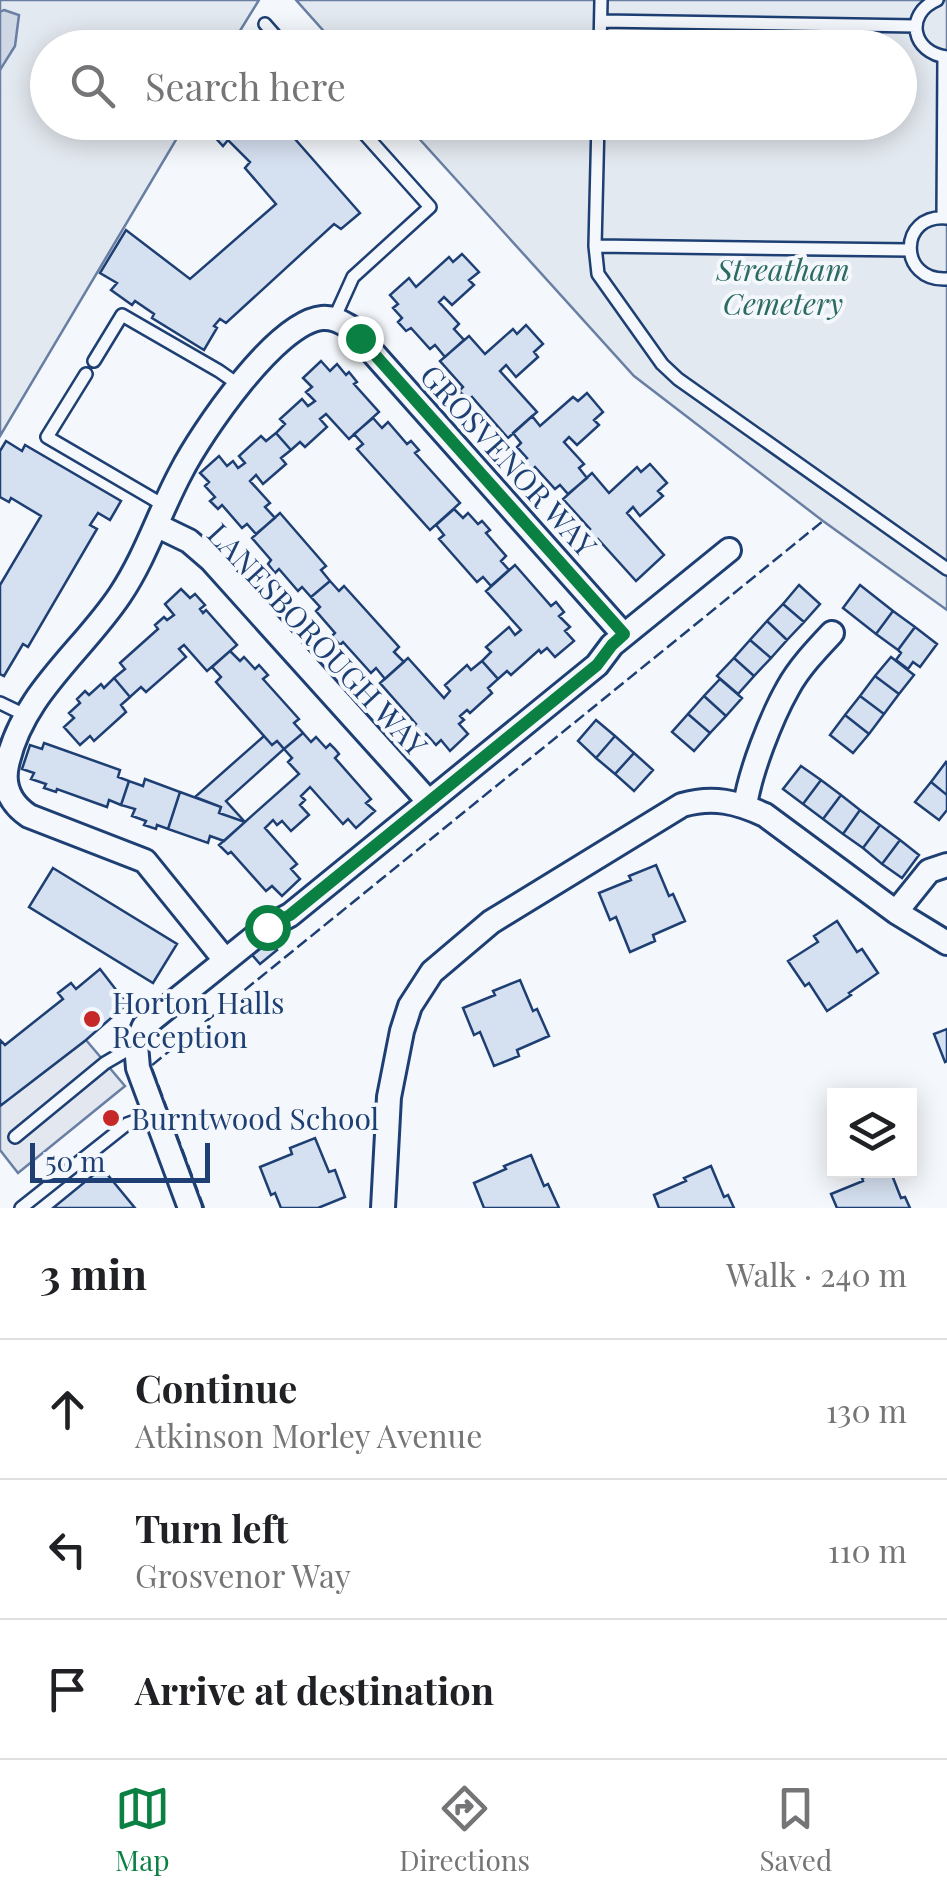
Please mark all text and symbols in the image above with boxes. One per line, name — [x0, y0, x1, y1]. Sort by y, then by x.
search box — [30, 30, 917, 140]
icon: search — [65, 58, 120, 113]
text: Search here — [145, 60, 346, 111]
park label: Streatham Cemetery — [715, 249, 850, 323]
route end — [338, 316, 384, 362]
street label: GROSVENOR WAY — [412, 355, 606, 565]
street label: LANESBOROUGH WAY — [199, 514, 437, 764]
route start — [245, 905, 291, 951]
place label: Horton Halls Reception — [112, 982, 284, 1056]
marker: Horton Halls Reception — [81, 1008, 103, 1030]
map controls — [827, 1088, 917, 1178]
button: layers — [827, 1088, 917, 1178]
place label: Burntwood School — [131, 1098, 379, 1138]
marker: Burntwood School — [100, 1107, 122, 1129]
scale bar — [30, 1138, 210, 1182]
text: 50 m — [45, 1142, 105, 1179]
text: 3 min — [40, 1245, 147, 1301]
text: Walk · 240 m — [726, 1252, 907, 1295]
text: Continue — [135, 1362, 297, 1413]
icon: ahead — [40, 1382, 95, 1437]
text: 130 m — [826, 1388, 907, 1431]
text: Atkinson Morley Avenue — [135, 1413, 482, 1456]
text: Turn left — [135, 1502, 288, 1553]
icon: left — [40, 1522, 95, 1577]
text: 110 m — [828, 1528, 907, 1571]
text: Grosvenor Way — [135, 1553, 351, 1596]
icon: arrive — [40, 1662, 95, 1717]
text: Arrive at destination — [135, 1664, 494, 1715]
tab: Map — [115, 1781, 170, 1878]
tab: Directions — [399, 1781, 530, 1878]
tab: Saved — [759, 1781, 832, 1878]

